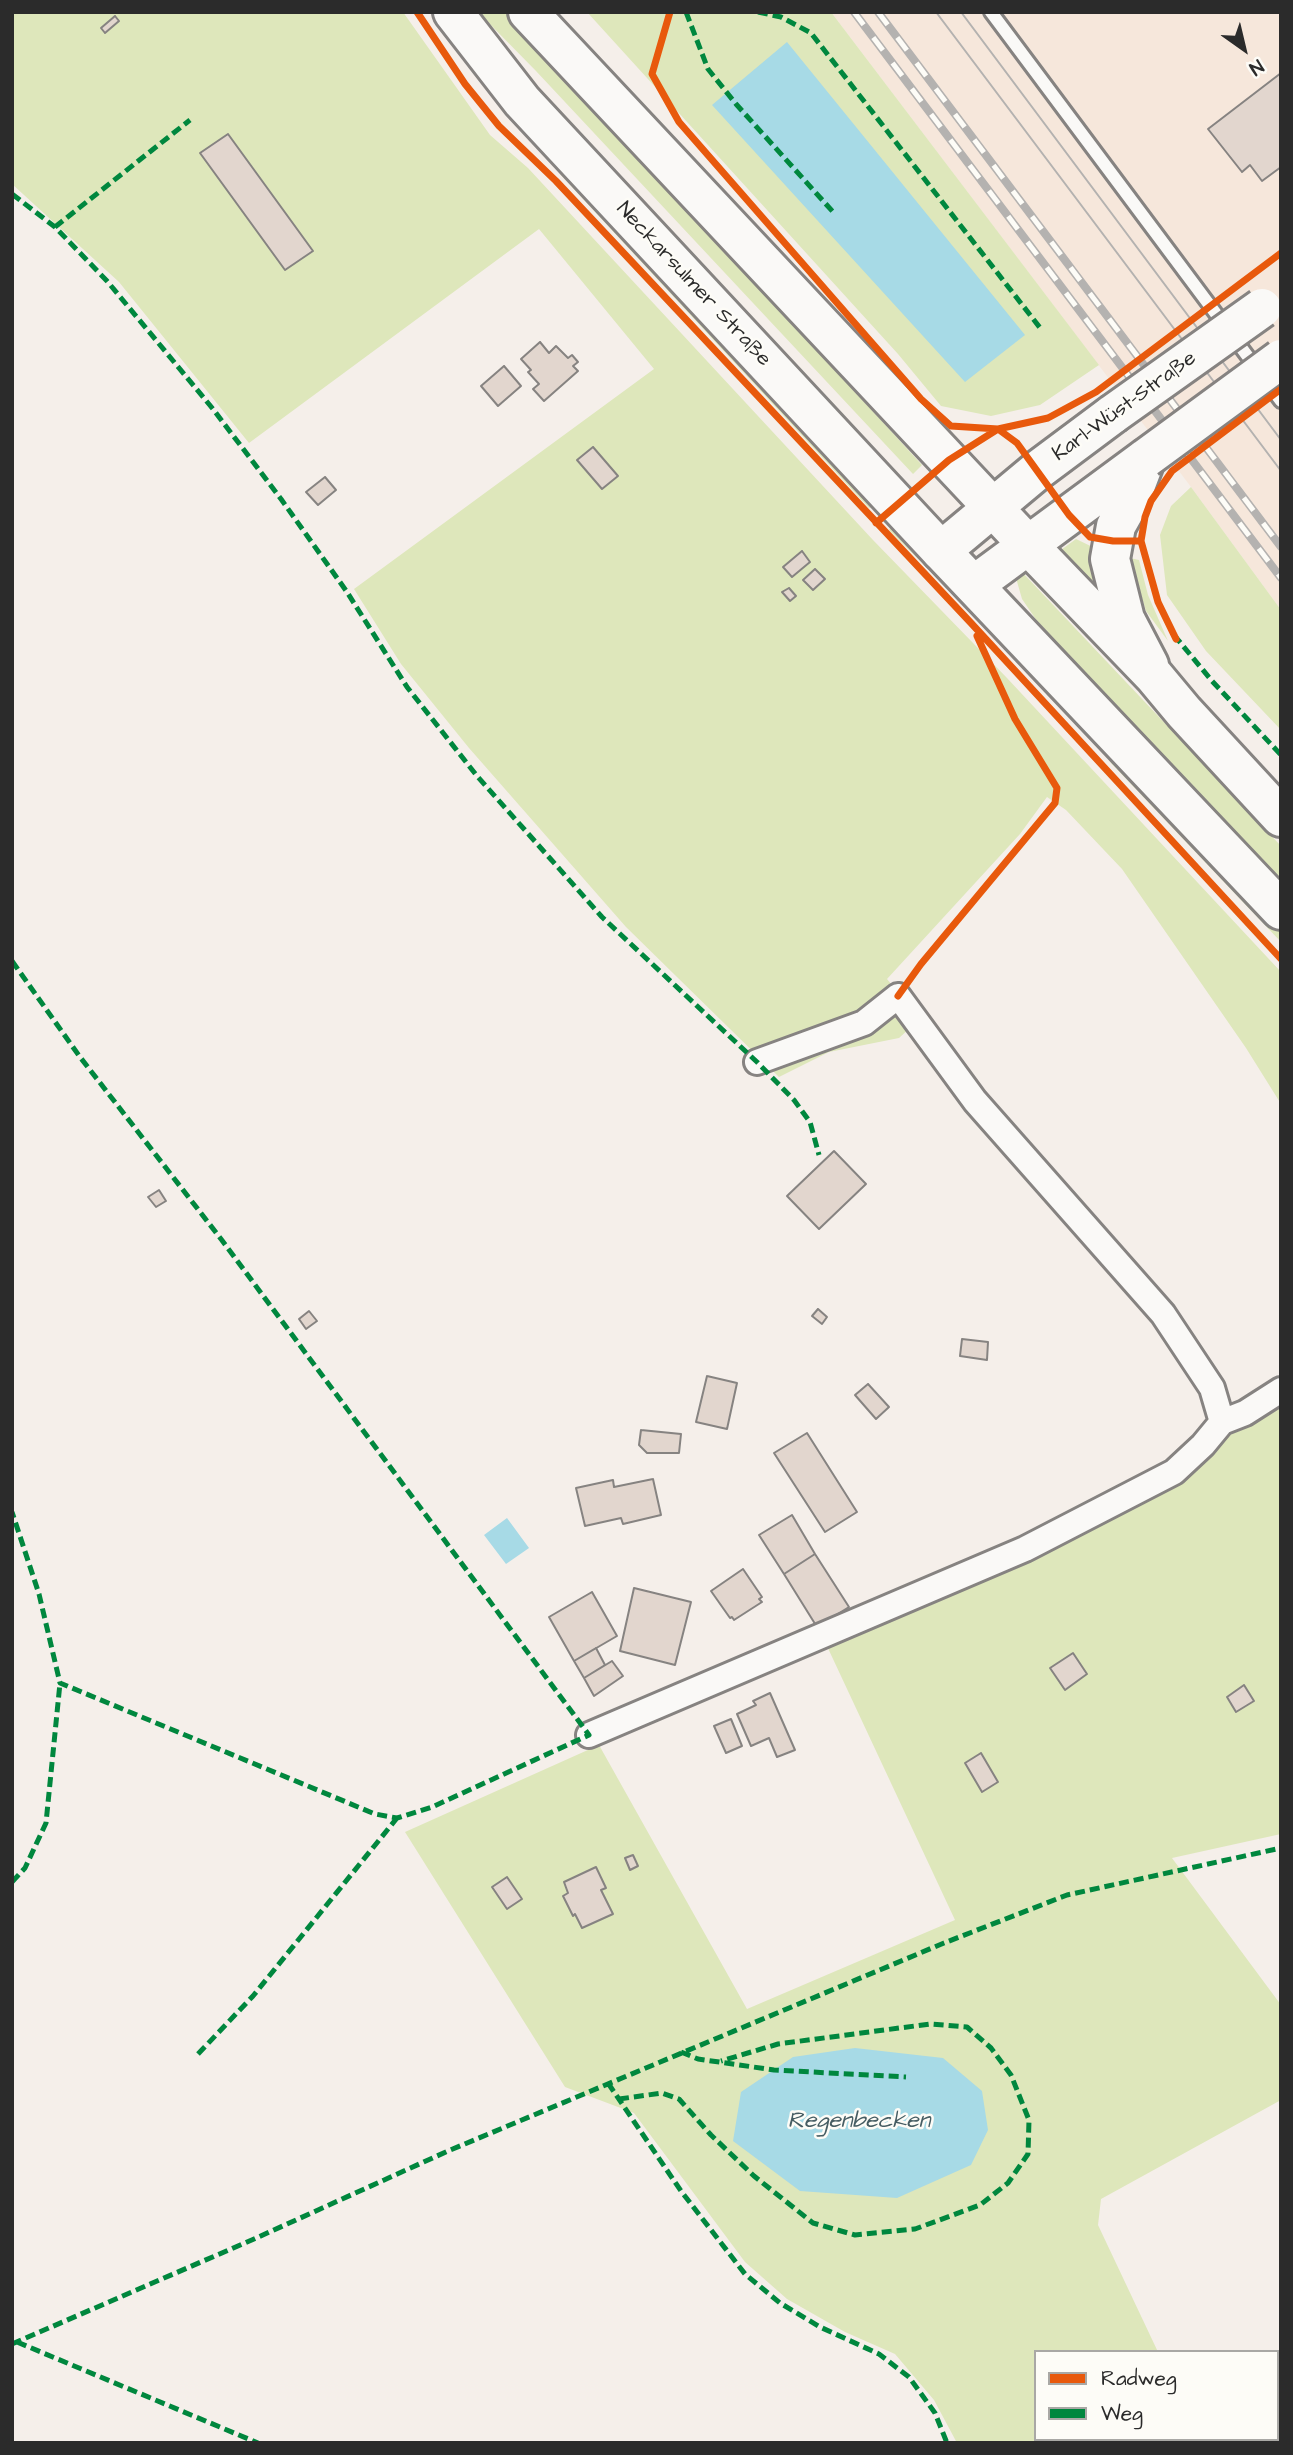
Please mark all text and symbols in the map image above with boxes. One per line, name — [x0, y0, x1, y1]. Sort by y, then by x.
north arrow — [1209, 14, 1279, 84]
text: N — [1244, 52, 1269, 81]
street label: Neckarsulmer Straße — [610, 198, 776, 372]
street label: Karl-Wüst-Straße — [1048, 346, 1202, 468]
water label: Regenbecken — [788, 2108, 930, 2136]
legend — [1034, 2350, 1279, 2441]
text: Radweg — [1101, 2364, 1177, 2393]
text: Weg — [1101, 2399, 1143, 2428]

